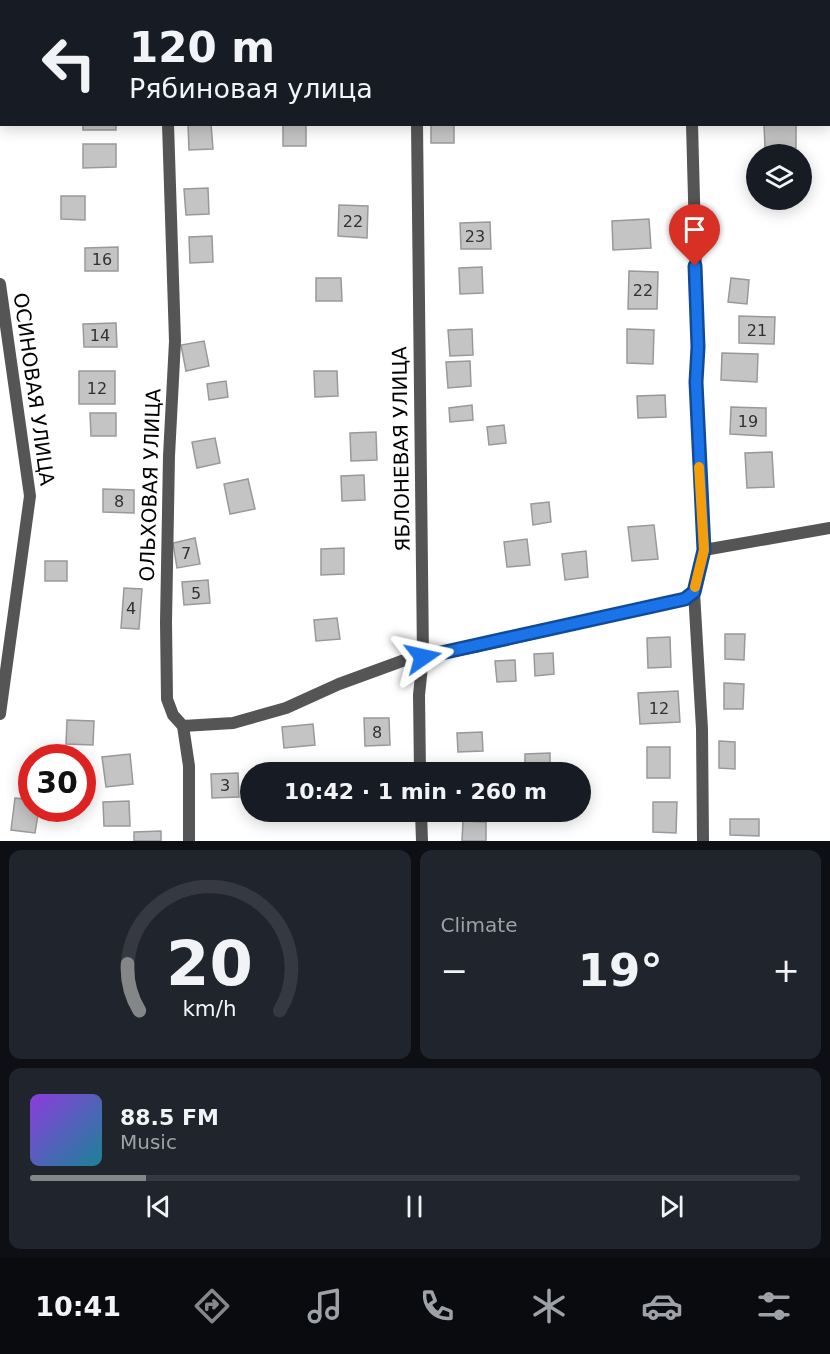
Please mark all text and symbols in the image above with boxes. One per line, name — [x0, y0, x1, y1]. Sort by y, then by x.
text: 120 m — [129, 23, 275, 72]
icon: left — [30, 24, 108, 102]
text: Рябиновая улица — [129, 73, 373, 104]
map controls — [746, 144, 812, 210]
button: layers — [746, 144, 812, 210]
pin — [669, 204, 720, 266]
house number: 22 — [343, 212, 363, 231]
icon: arrive — [678, 213, 711, 246]
house number: 23 — [465, 227, 485, 246]
house number: 16 — [92, 250, 112, 269]
house number: 22 — [633, 281, 653, 300]
street label: ОСИНОВАЯ УЛИЦА — [9, 291, 59, 487]
house number: 21 — [747, 321, 767, 340]
house number: 14 — [90, 326, 110, 345]
street label: ЯБЛОНЕВАЯ УЛИЦА — [387, 346, 415, 552]
house number: 12 — [87, 379, 107, 398]
street label: ОЛЬХОВАЯ УЛИЦА — [135, 388, 165, 582]
house number: 19 — [738, 412, 758, 431]
house number: 8 — [114, 492, 124, 511]
house number: 7 — [181, 544, 191, 563]
house number: 5 — [191, 584, 201, 603]
house number: 4 — [126, 599, 136, 618]
position arrow — [391, 625, 455, 689]
house number: 12 — [649, 699, 669, 718]
house number: 8 — [372, 723, 382, 742]
speed limit sign: 30 — [18, 744, 96, 822]
house number: 3 — [220, 776, 230, 795]
text: 10:42 · 1 min · 260 m — [284, 779, 547, 804]
text: Climate — [441, 913, 517, 937]
text: 20 — [166, 927, 253, 1000]
text: 19° — [578, 944, 663, 997]
text: − — [441, 951, 468, 990]
text: + — [772, 951, 800, 990]
text: km/h — [183, 997, 237, 1022]
text: 88.5 FM — [120, 1105, 219, 1130]
text: Music — [120, 1130, 177, 1154]
icon: previous — [142, 1190, 175, 1223]
icon: pause — [398, 1190, 431, 1223]
icon: next — [655, 1190, 688, 1223]
icon: directions — [191, 1285, 233, 1327]
icon: music — [304, 1285, 346, 1327]
icon: phone — [416, 1285, 458, 1327]
icon: climate — [528, 1285, 570, 1327]
icon: car — [641, 1285, 683, 1327]
icon: filters — [753, 1285, 795, 1327]
text: 10:41 — [35, 1291, 121, 1322]

